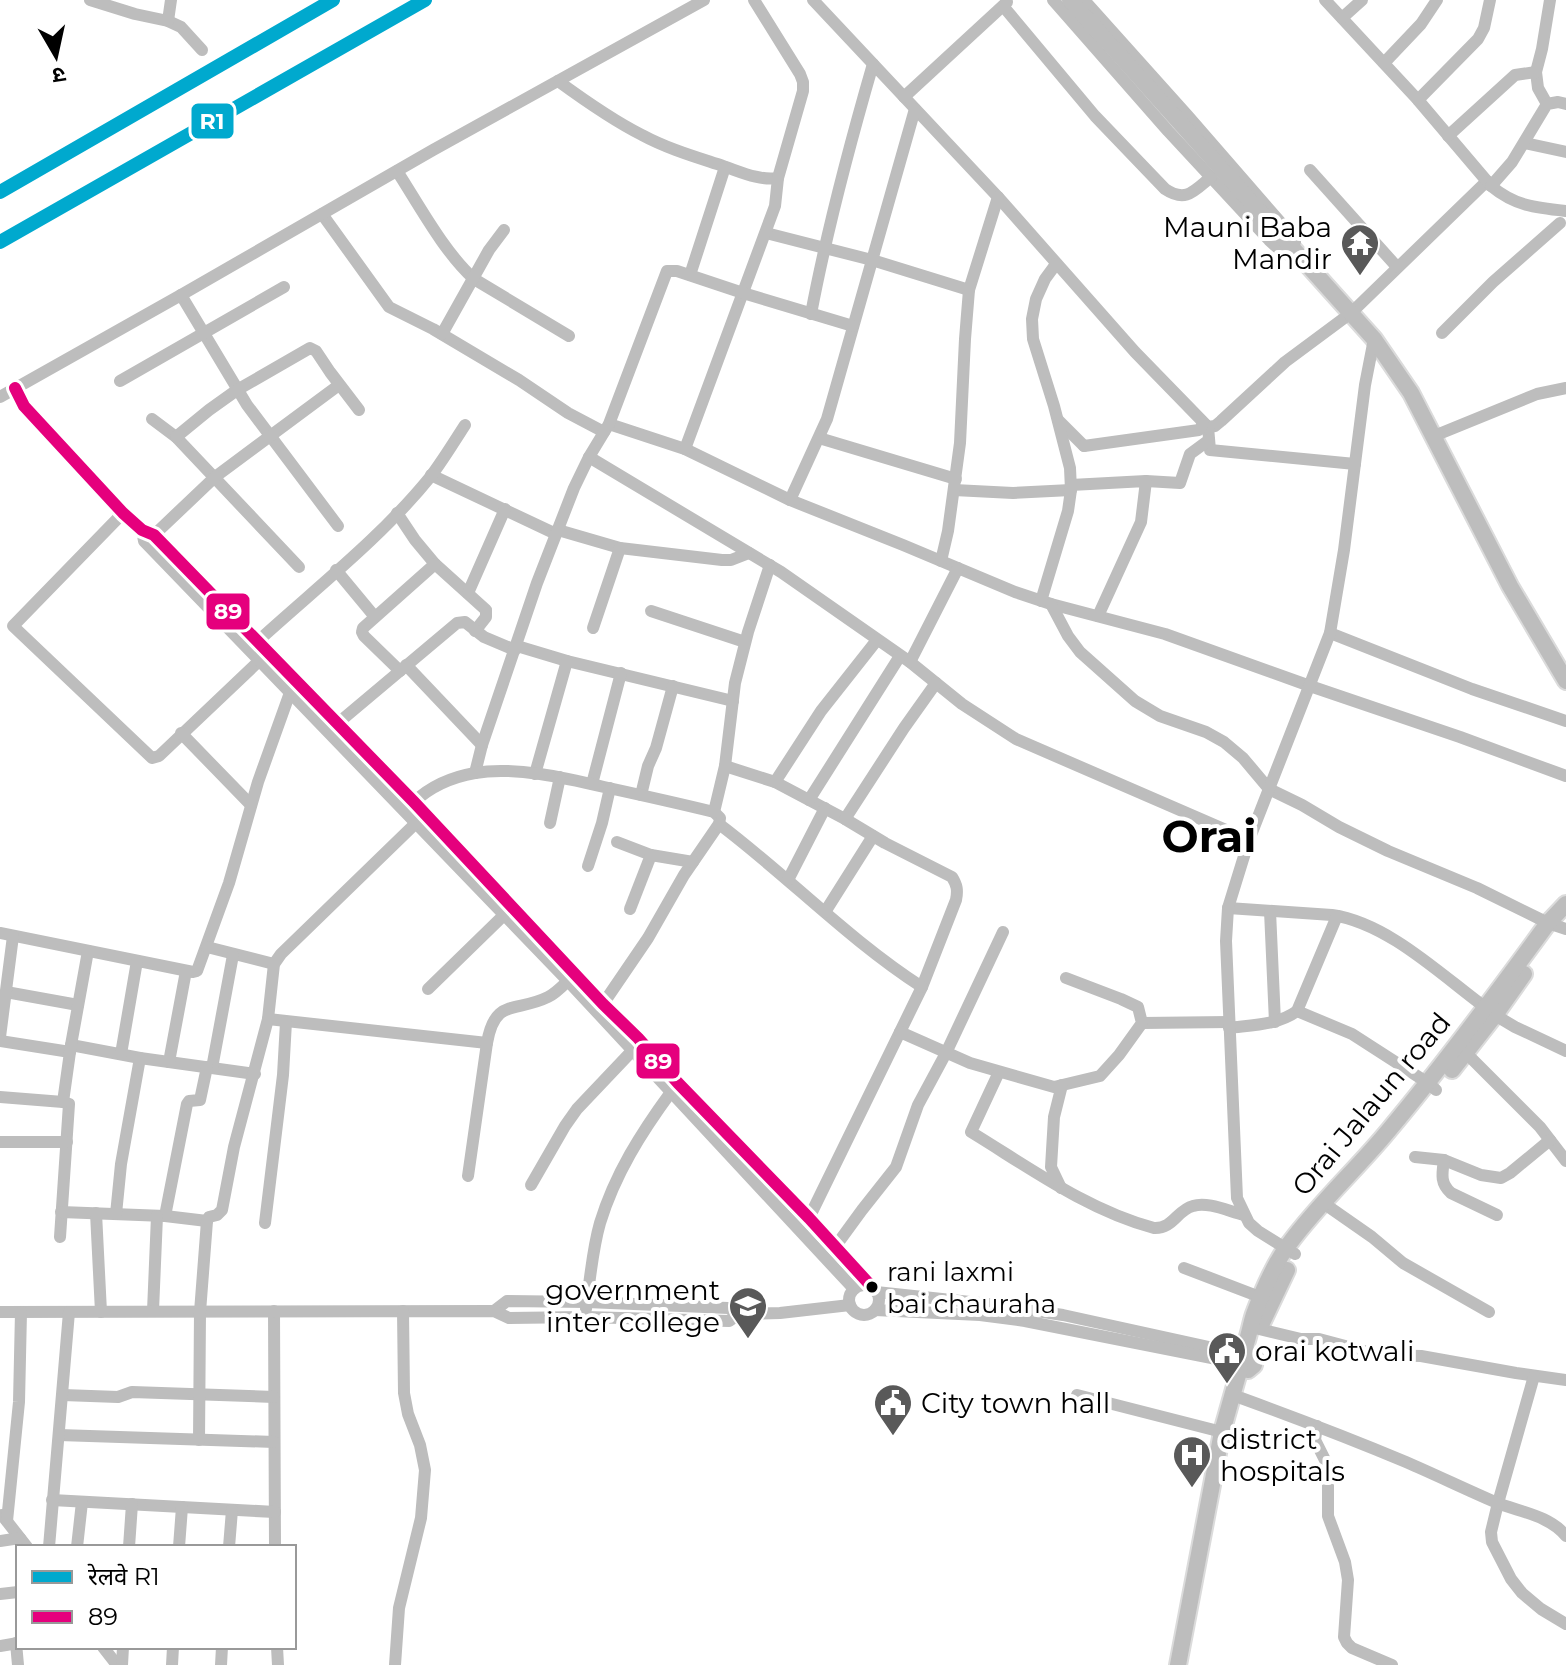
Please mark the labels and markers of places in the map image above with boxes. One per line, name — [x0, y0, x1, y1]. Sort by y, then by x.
place label: Mauni Baba Mandir — [1163, 210, 1332, 276]
temple icon: Mauni Baba Mandir — [1339, 222, 1381, 277]
place label: rani laxmi bai chauraha — [887, 1256, 1056, 1320]
place label: government inter college — [545, 1273, 720, 1339]
marker: rani laxmi bai chauraha — [864, 1279, 880, 1295]
school or university icon: government inter college — [727, 1285, 769, 1340]
public building icon: orai kotwali — [1206, 1330, 1248, 1385]
place label: orai kotwali — [1255, 1334, 1414, 1368]
public building icon: City town hall — [872, 1382, 914, 1437]
place label: City town hall — [921, 1386, 1110, 1420]
place label: district hospitals — [1220, 1422, 1345, 1488]
hospital icon: district hospitals — [1171, 1434, 1213, 1489]

